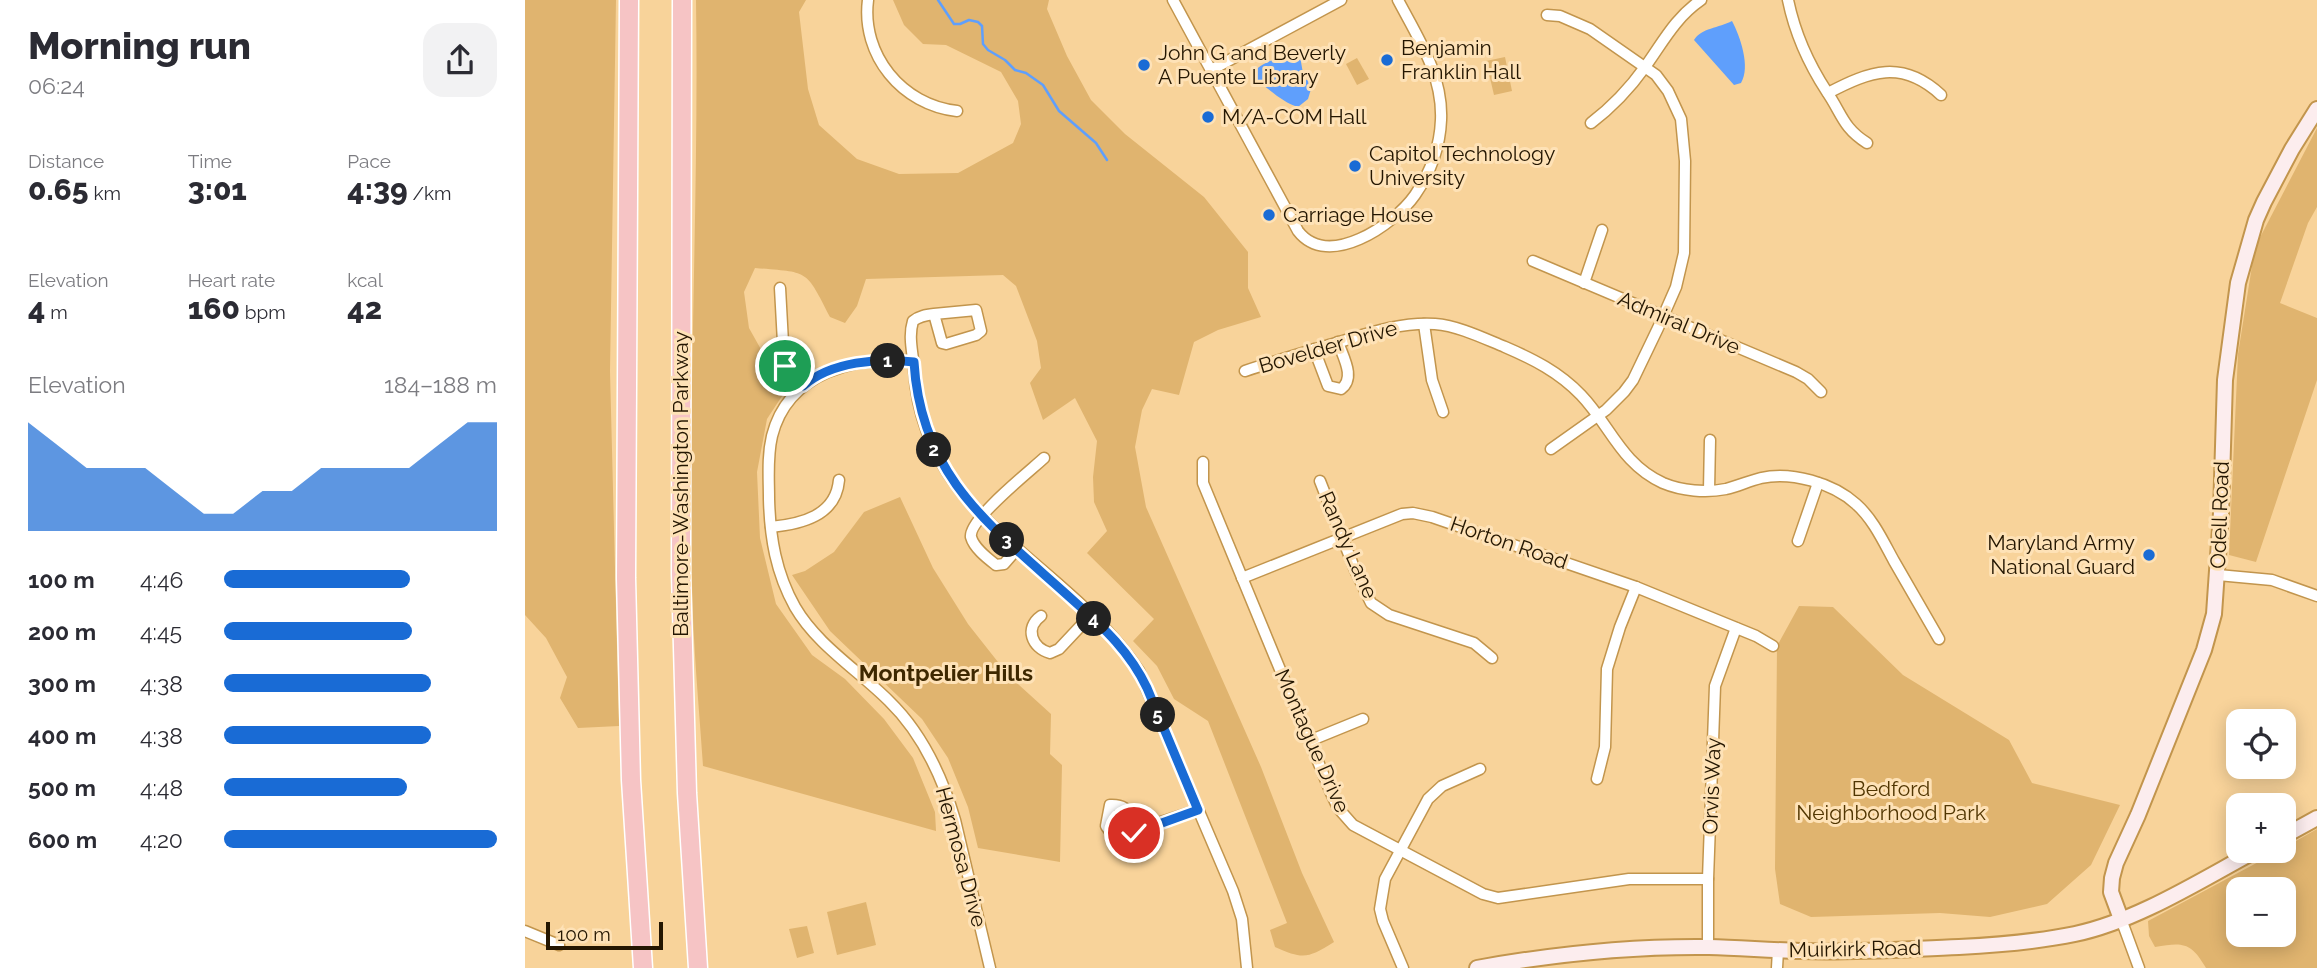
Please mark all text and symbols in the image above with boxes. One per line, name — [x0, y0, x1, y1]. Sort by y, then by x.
text: Morning run — [28, 23, 251, 68]
button: share — [423, 23, 497, 97]
place label: Benjamin Franklin Hall — [1401, 35, 1521, 84]
place label: John G and Beverly A Puente Library — [1158, 40, 1346, 89]
marker: Benjamin Franklin Hall — [1379, 52, 1395, 68]
marker: John G and Beverly A Puente Library — [1136, 57, 1152, 73]
text: 06:24 — [28, 72, 85, 99]
place label: M/A-COM Hall — [1222, 104, 1367, 129]
marker: M/A-COM Hall — [1200, 109, 1216, 125]
place label: Capitol Technology University — [1369, 141, 1555, 190]
text: Distance — [28, 150, 104, 172]
text: Time — [188, 150, 232, 172]
text: Pace — [347, 150, 391, 172]
marker: Capitol Technology University — [1347, 158, 1363, 174]
text: 0.65 — [28, 172, 89, 207]
text: 3:01 — [188, 172, 247, 207]
text: 4:39 — [347, 172, 408, 207]
text: km — [89, 182, 121, 204]
text: /km — [408, 182, 452, 204]
place label: Carriage House — [1283, 202, 1433, 227]
marker: Carriage House — [1261, 207, 1277, 223]
text: Elevation — [28, 269, 109, 291]
text: Heart rate — [188, 269, 275, 291]
text: kcal — [347, 269, 383, 291]
street label: Admiral Drive — [1614, 286, 1744, 359]
text: 4 — [28, 291, 45, 326]
text: 160 — [188, 291, 240, 326]
text: 42 — [347, 291, 382, 326]
text: m — [45, 301, 68, 323]
text: bpm — [240, 301, 286, 323]
street label: Bovelder Drive — [1256, 315, 1400, 378]
street label: Baltimore-Washington Parkway — [668, 331, 693, 637]
pin — [755, 336, 815, 396]
pin: 1 — [871, 344, 905, 378]
icon: arrive — [766, 347, 804, 385]
text: 1 — [883, 349, 892, 371]
text: Elevation — [28, 371, 126, 398]
text: 184–188 m — [384, 371, 497, 398]
pin: 2 — [917, 433, 951, 468]
text: 2 — [928, 438, 939, 460]
street label: Odell Road — [2205, 461, 2234, 569]
street label: Randy Lane — [1314, 487, 1383, 602]
street label: Horton Road — [1447, 511, 1571, 574]
pin: 3 — [989, 522, 1025, 558]
text: 3 — [1001, 528, 1012, 550]
place label: Maryland Army National Guard — [1987, 530, 2135, 579]
marker: Maryland Army National Guard — [2141, 547, 2157, 563]
text: 100 m — [28, 566, 95, 593]
text: 4:46 — [140, 566, 183, 593]
pin: 4 — [1077, 602, 1111, 636]
text: 4 — [1088, 607, 1099, 629]
text: 200 m — [28, 618, 96, 645]
text: 4:45 — [140, 618, 182, 645]
district label: Montpelier Hills — [859, 659, 1033, 686]
street label: Montague Drive — [1270, 665, 1355, 816]
text: 300 m — [28, 670, 96, 697]
text: 4:38 — [140, 670, 183, 697]
pin: 5 — [1141, 698, 1175, 732]
text: 5 — [1152, 703, 1163, 725]
map controls — [2226, 709, 2296, 947]
button: locate — [2226, 709, 2296, 779]
text: 400 m — [28, 722, 96, 749]
text: 4:38 — [140, 722, 183, 749]
street label: Orvis Way — [1697, 737, 1726, 835]
text: 500 m — [28, 774, 96, 801]
text: 4:48 — [140, 774, 183, 801]
park label: Bedford Neighborhood Park — [1796, 776, 1986, 825]
street label: Hermosa Drive — [931, 784, 992, 930]
button: + — [2226, 793, 2296, 863]
pin — [1104, 803, 1164, 863]
icon: check — [1115, 814, 1153, 852]
text: 600 m — [28, 826, 97, 853]
text: 4:20 — [140, 826, 183, 853]
button: − — [2226, 877, 2296, 947]
scale bar — [546, 919, 663, 951]
text: 100 m — [557, 923, 611, 945]
street label: Muirkirk Road — [1788, 935, 1922, 962]

